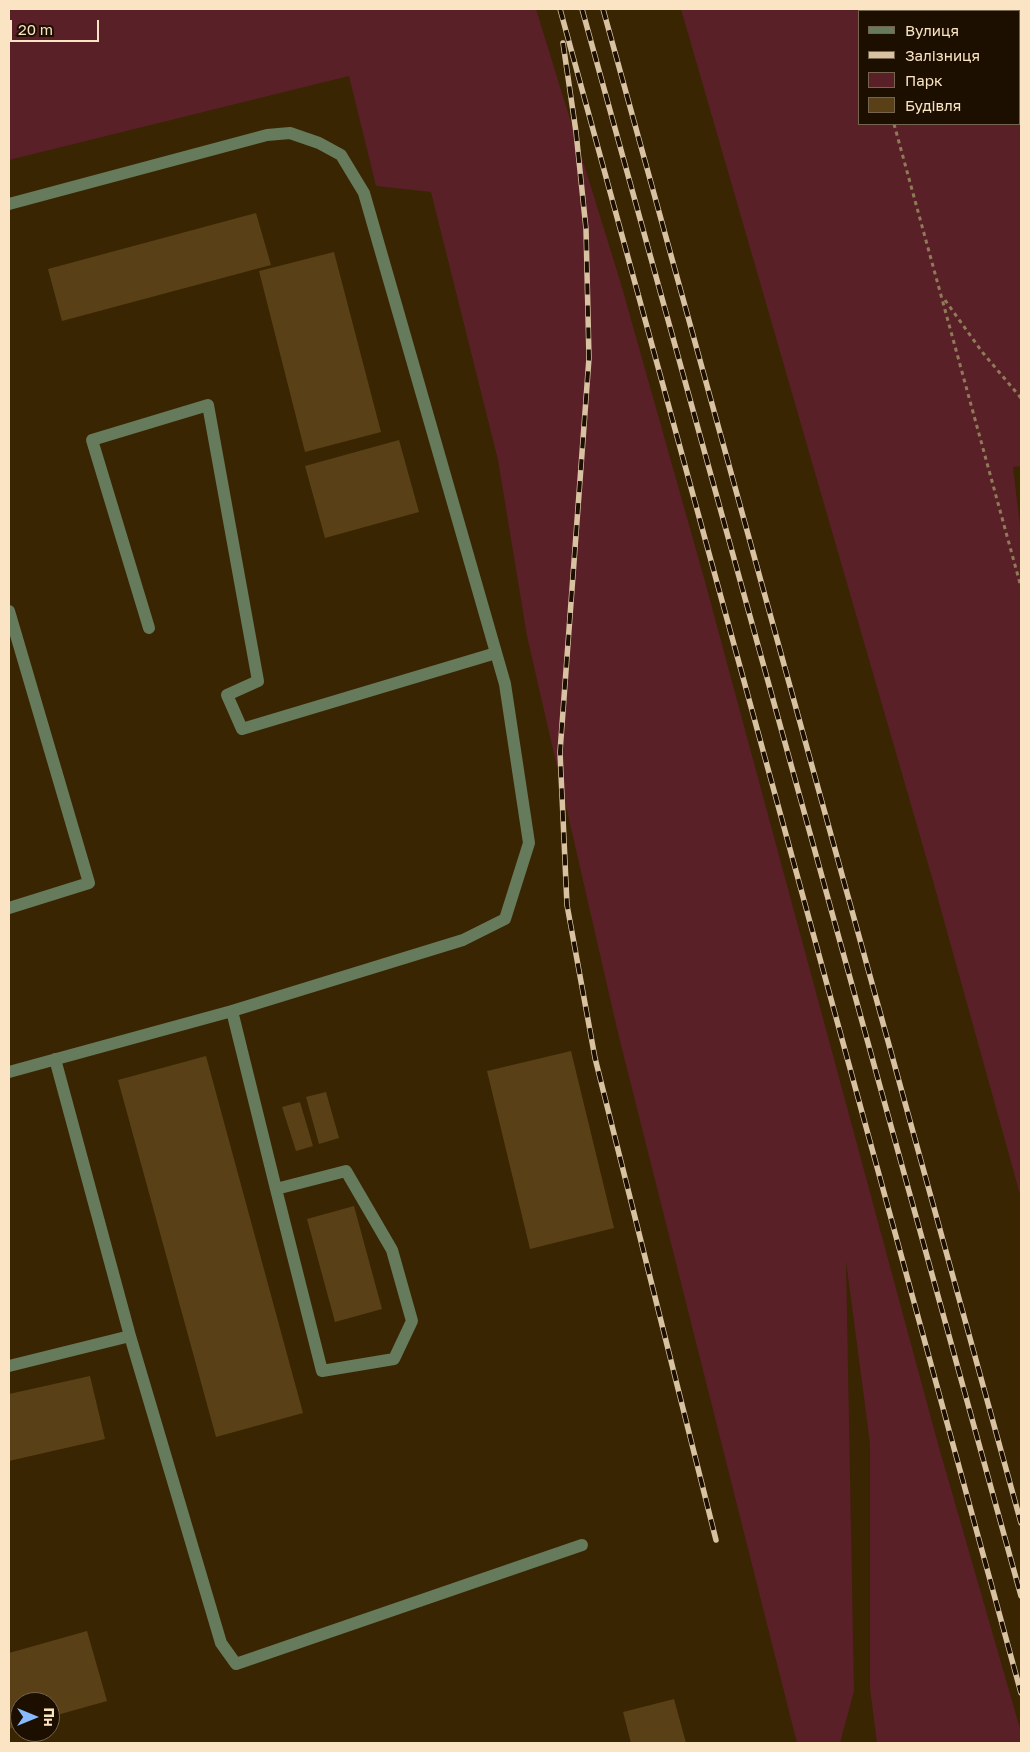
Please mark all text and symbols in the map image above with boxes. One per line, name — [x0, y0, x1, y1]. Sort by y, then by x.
scale bar — [12, 10, 101, 42]
legend — [858, 10, 1020, 125]
text: 20 m — [18, 20, 53, 38]
text: Вулиця — [905, 21, 959, 39]
text: Залізниця — [905, 46, 980, 64]
text: Парк — [905, 71, 943, 89]
text: Будівля — [905, 96, 961, 114]
north arrow — [10, 1692, 60, 1742]
text: Пн — [41, 1707, 58, 1727]

